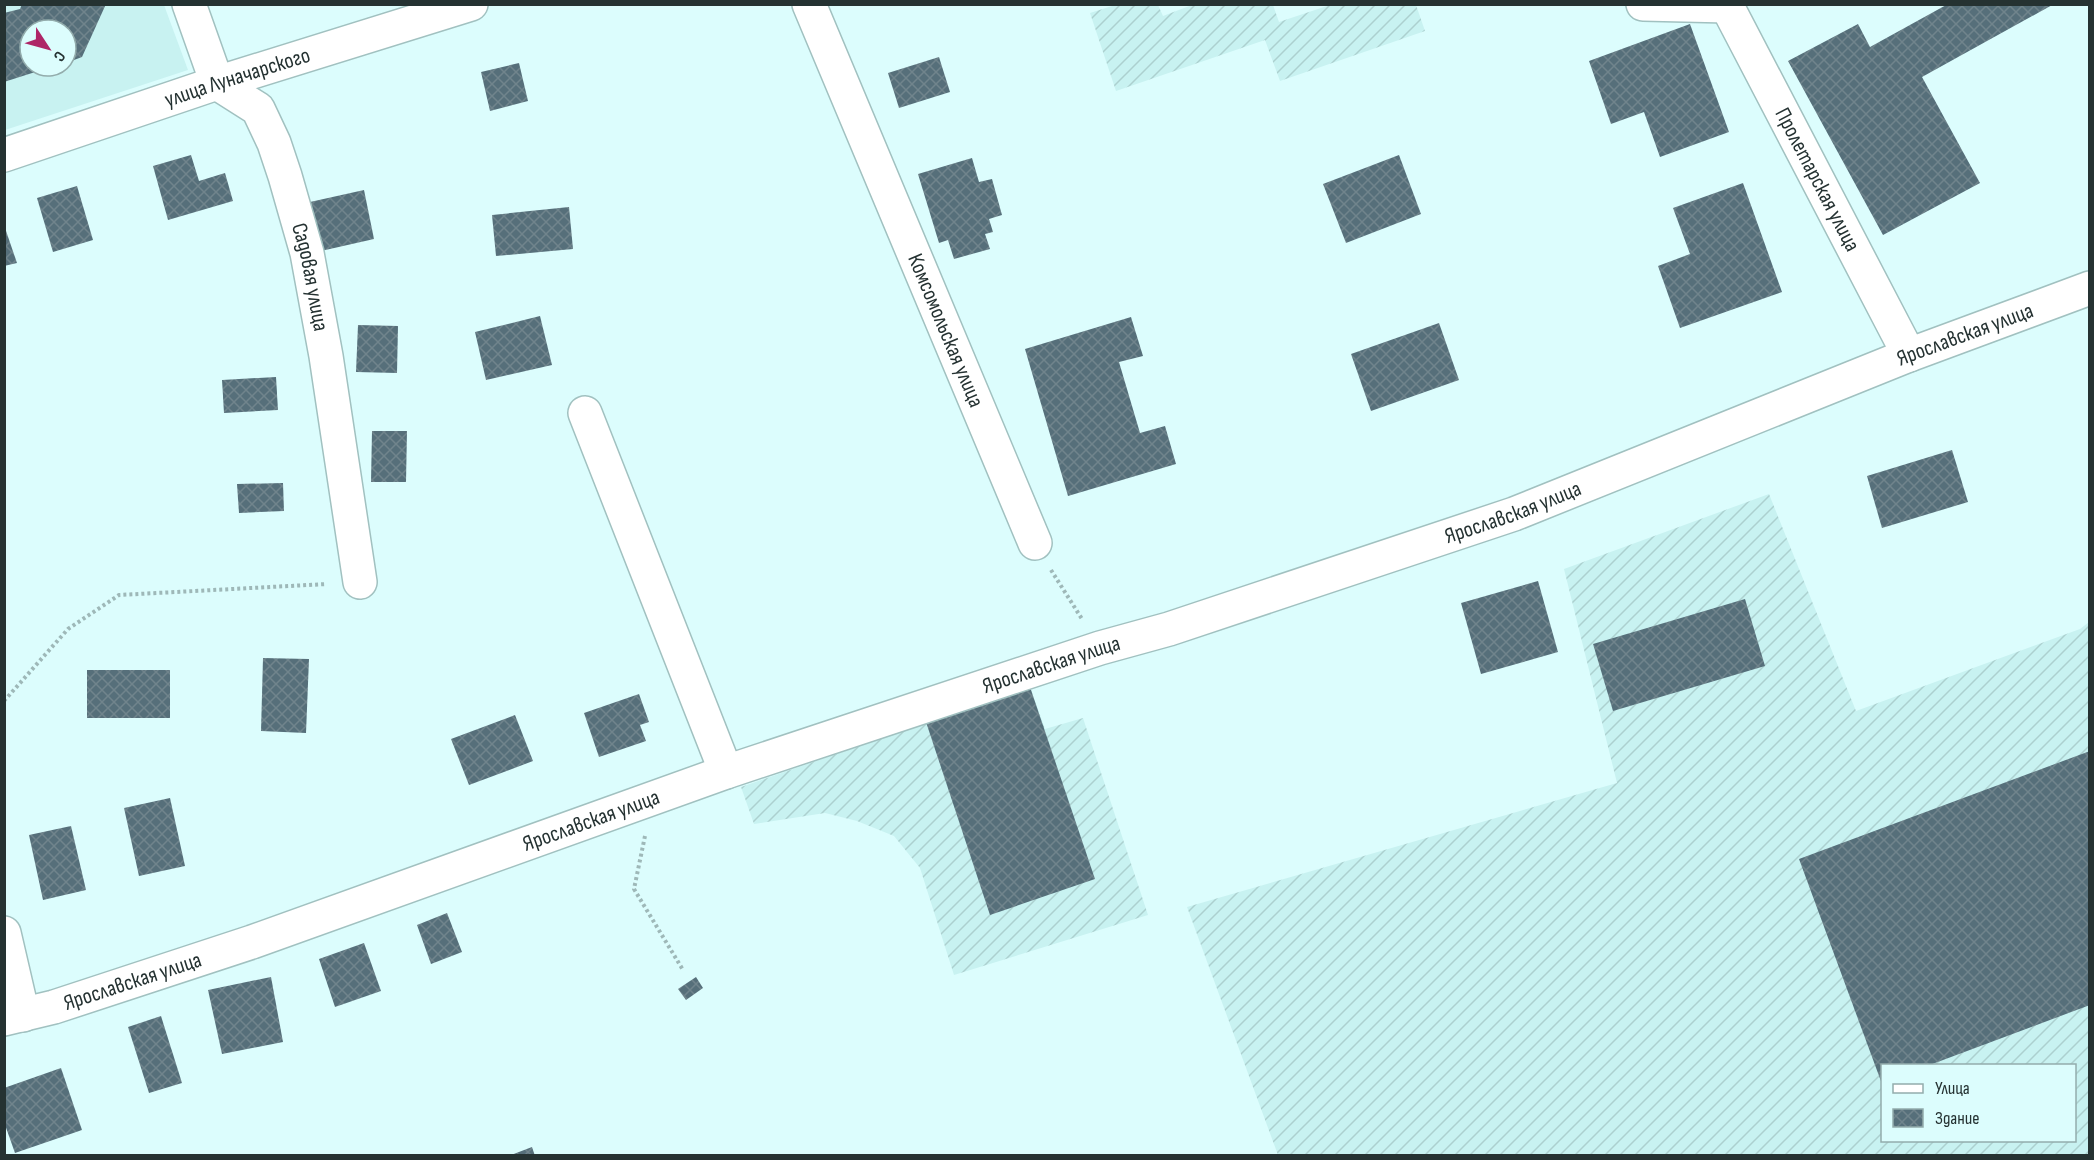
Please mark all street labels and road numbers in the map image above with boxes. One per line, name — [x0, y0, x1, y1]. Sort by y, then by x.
street label: улица Луначарского — [161, 41, 313, 113]
street label: Пролетарская улица — [1769, 103, 1866, 256]
street label: Садовая улица — [286, 220, 335, 333]
street label: Комсомольская улица — [902, 250, 990, 411]
street label: Ярославская улица — [1893, 297, 2037, 372]
street label: Ярославская улица — [1441, 475, 1585, 550]
street label: Ярославская улица — [979, 630, 1123, 700]
street label: Ярославская улица — [519, 783, 663, 857]
street label: Ярославская улица — [60, 946, 205, 1016]

